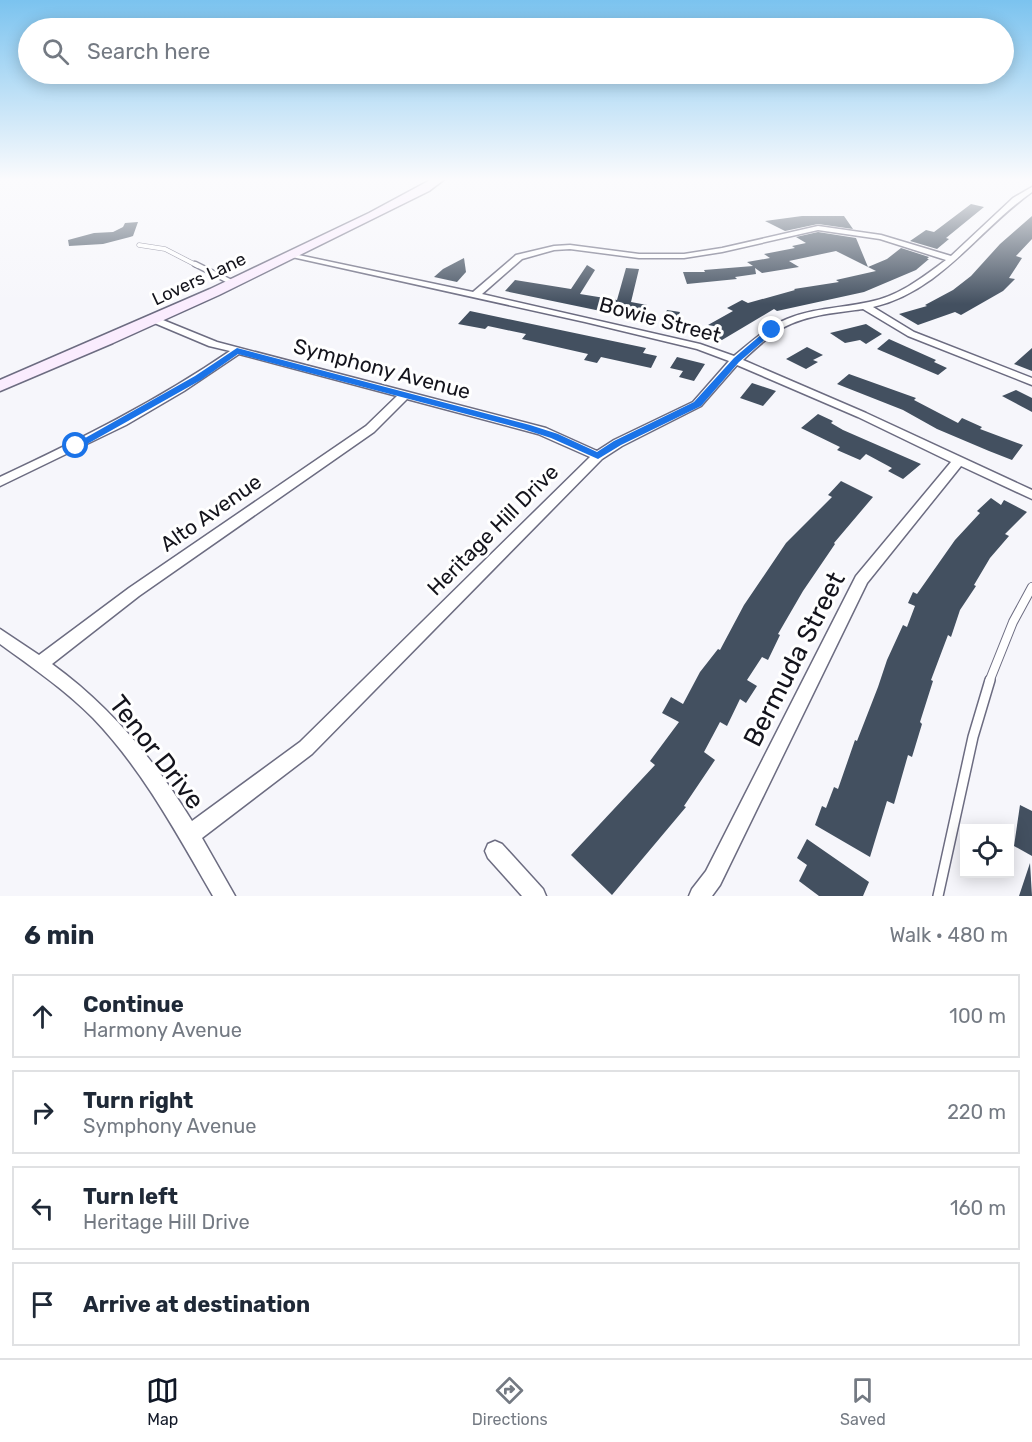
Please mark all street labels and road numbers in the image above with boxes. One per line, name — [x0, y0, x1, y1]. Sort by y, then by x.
street label: Lovers Lane — [149, 248, 249, 310]
street label: Bowie Street — [596, 291, 724, 348]
street label: Symphony Avenue — [291, 333, 473, 404]
street label: Heritage Hill Drive — [422, 459, 563, 600]
street label: Alto Avenue — [155, 469, 266, 557]
street label: Bermuda Street — [737, 567, 852, 752]
street label: Tenor Drive — [103, 689, 211, 815]

